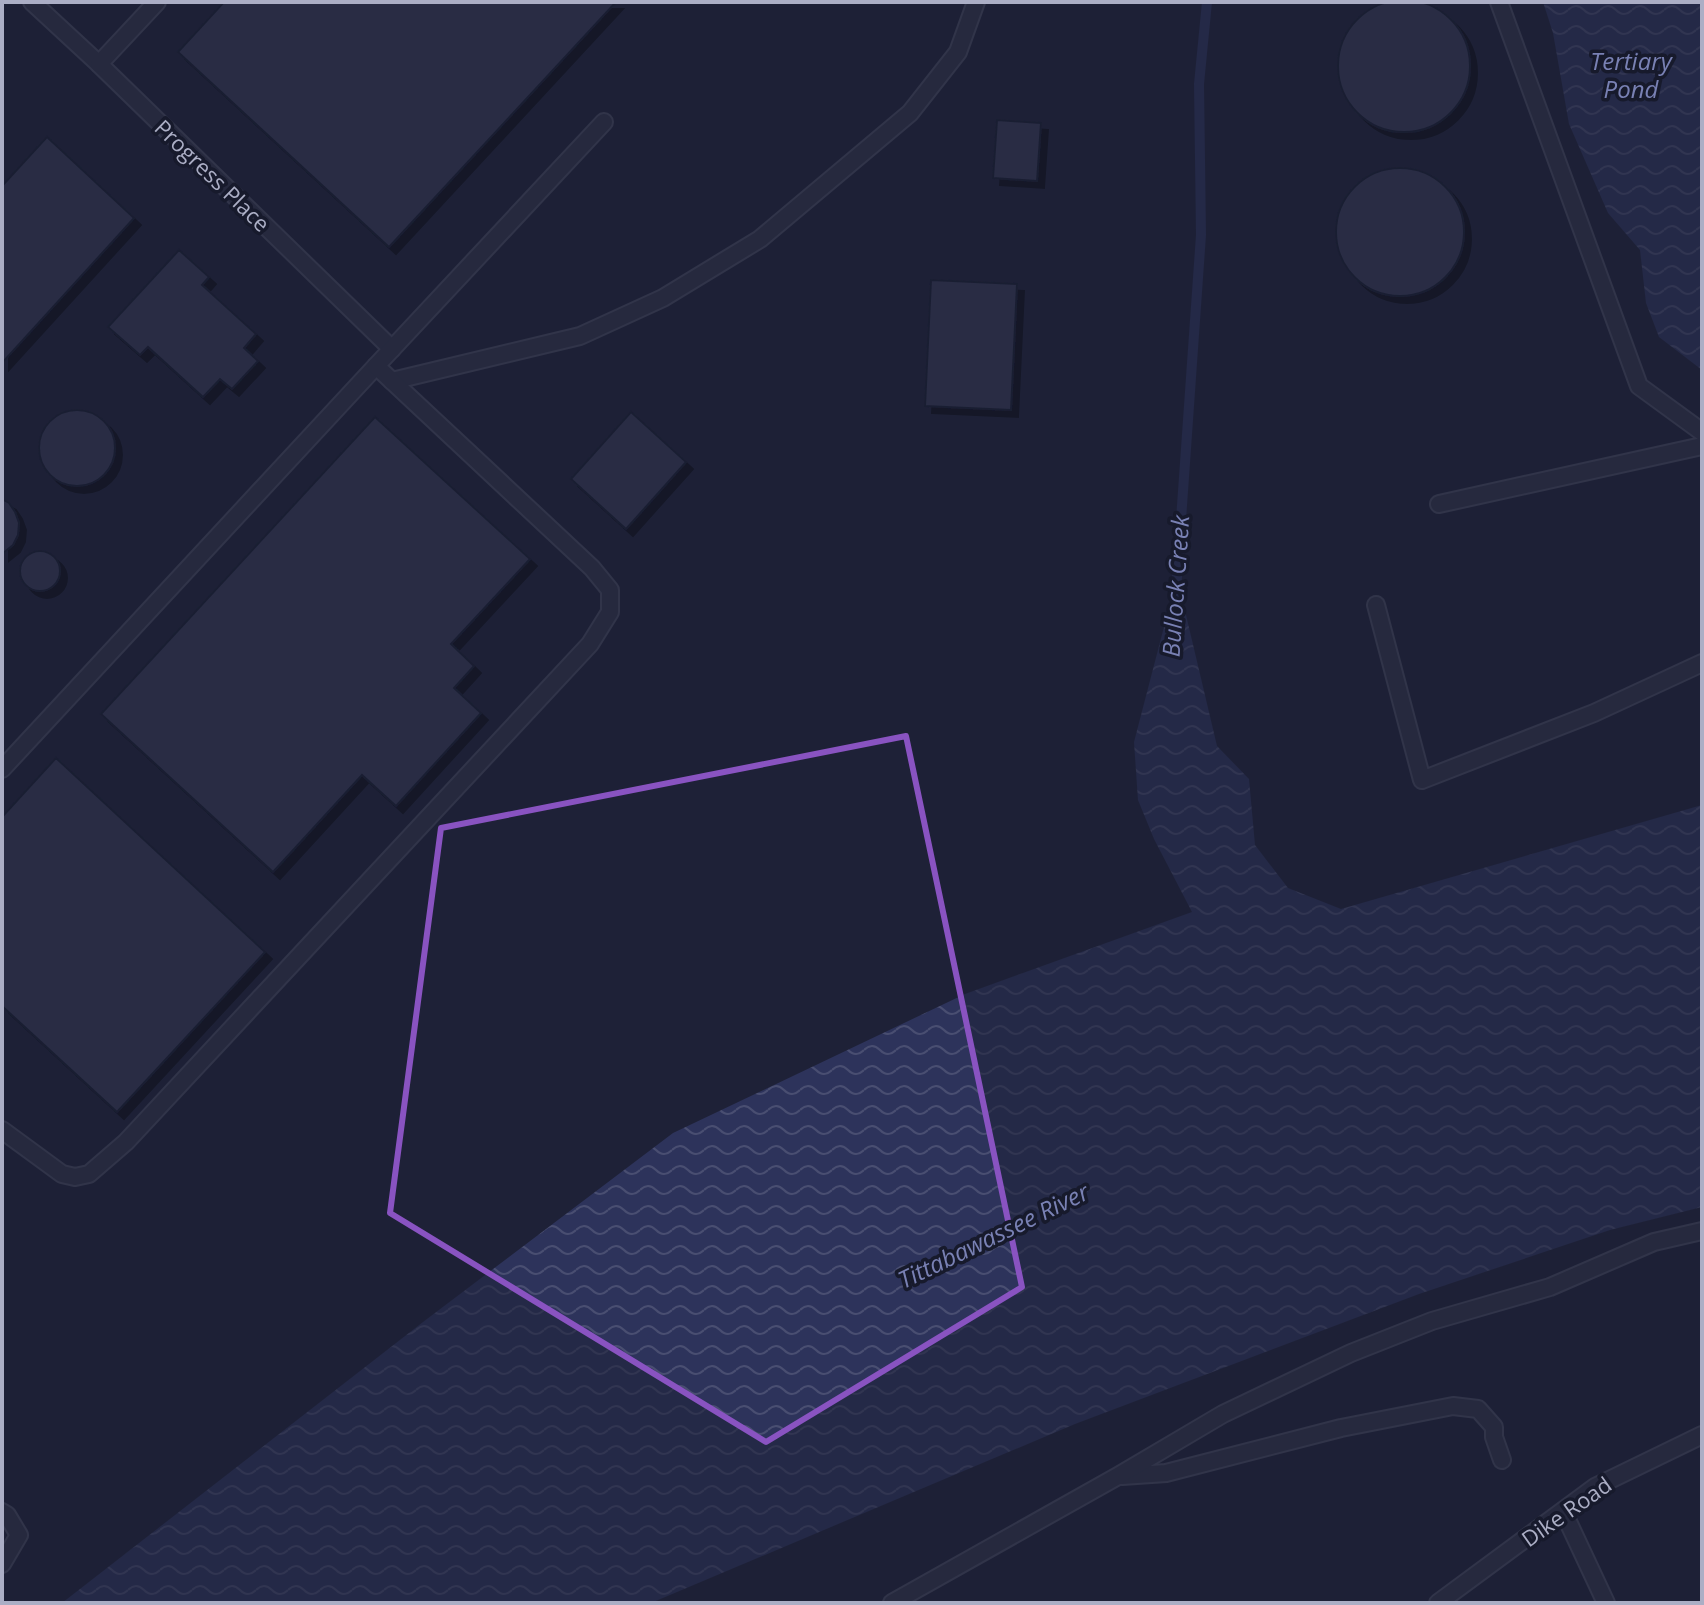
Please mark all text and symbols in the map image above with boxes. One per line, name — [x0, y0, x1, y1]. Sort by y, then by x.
water label: Tertiary Pond — [1590, 44, 1674, 105]
street label: Progress Place — [149, 112, 277, 238]
water label: Bullock Creek — [1154, 513, 1196, 658]
water label: Tittabawassee River — [892, 1174, 1095, 1296]
street label: Dike Road — [1515, 1469, 1617, 1553]

